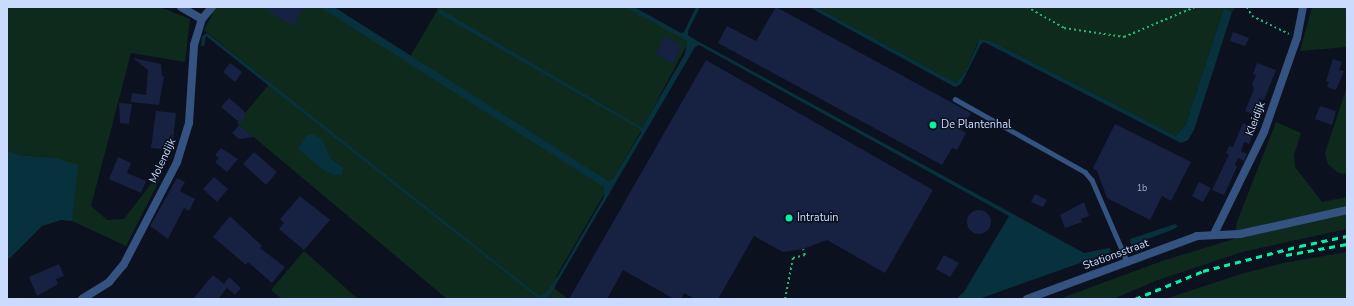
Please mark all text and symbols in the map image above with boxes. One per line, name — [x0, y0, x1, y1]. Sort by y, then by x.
street label: Kleidijk — [1243, 100, 1269, 138]
place label: De Plantenhal — [941, 118, 1011, 132]
marker: De Plantenhal — [928, 120, 938, 130]
street label: Molendijk — [147, 137, 179, 185]
house number: 1b — [1137, 183, 1147, 193]
place label: Intratuin — [797, 211, 838, 225]
marker: Intratuin — [784, 213, 794, 223]
street label: Stationsstraat — [1081, 237, 1151, 273]

